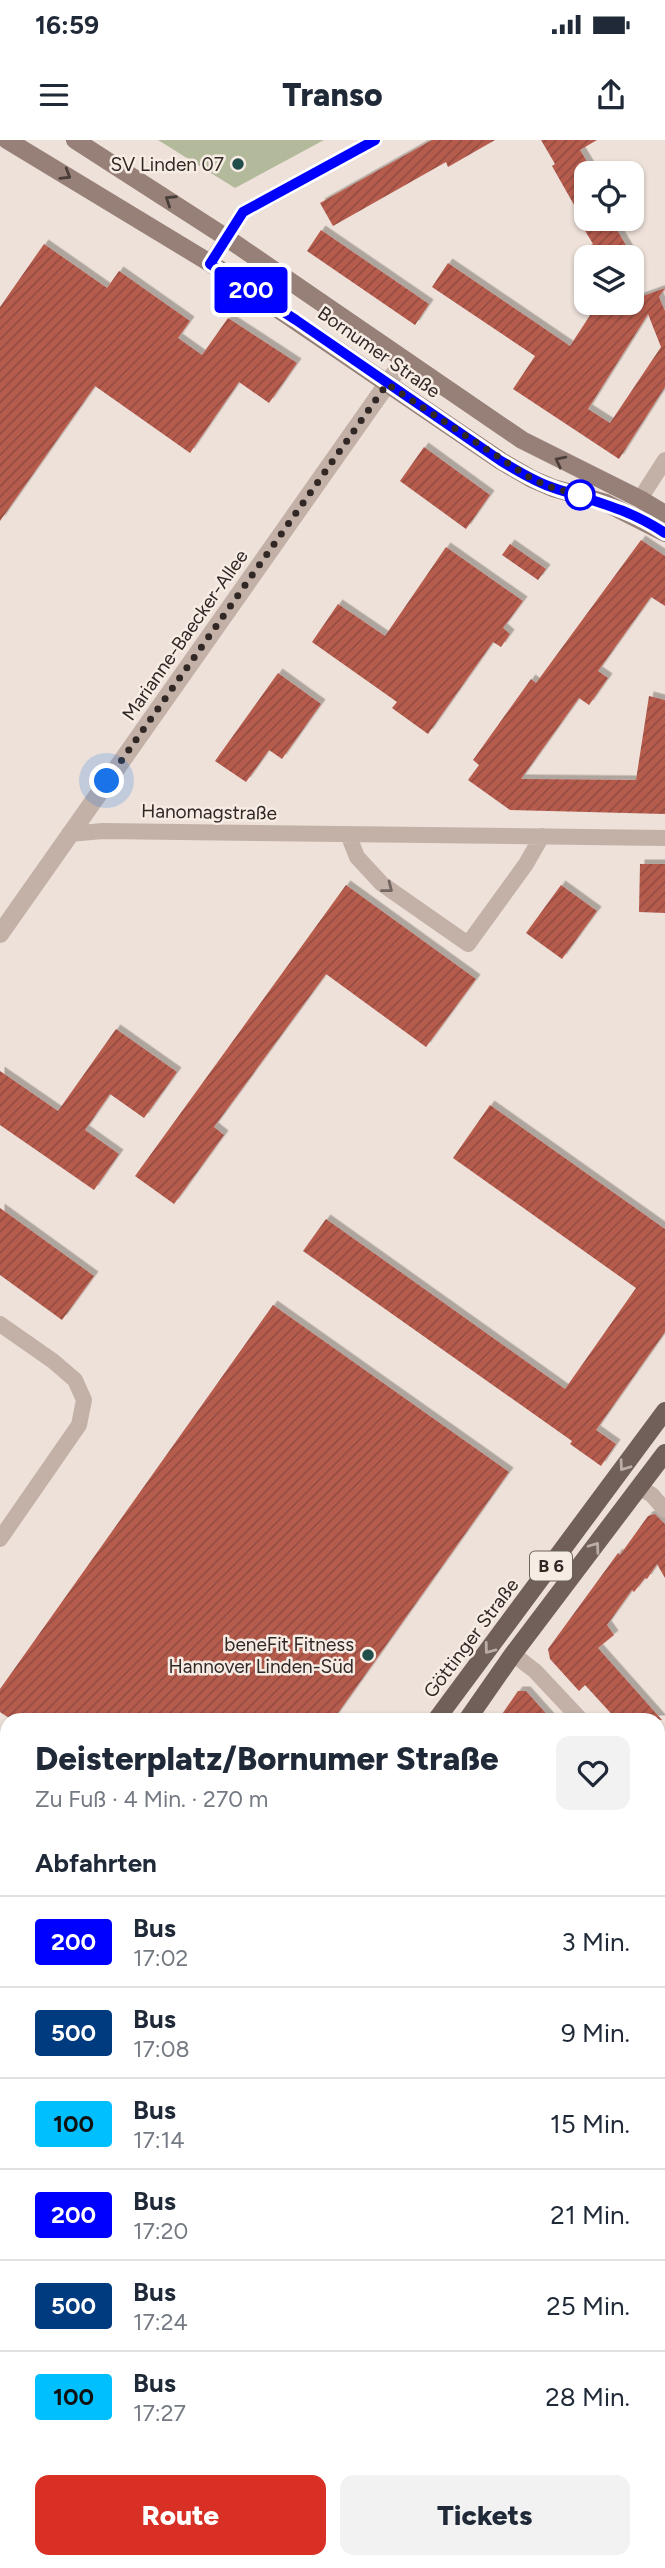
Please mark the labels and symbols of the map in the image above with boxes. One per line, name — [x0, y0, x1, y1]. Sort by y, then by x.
place label: SV Linden 07 — [110, 153, 224, 176]
marker: SV Linden 07 — [230, 156, 246, 172]
one-way arrow — [58, 167, 71, 180]
one-way arrow — [165, 196, 178, 208]
line badge: 200 — [211, 267, 291, 313]
street label: Bornumer Straße — [313, 301, 445, 403]
one-way arrow — [555, 456, 568, 470]
unlabelled marker — [565, 480, 595, 510]
street label: Marianne-Baecker-Allee — [117, 545, 253, 725]
your location — [89, 763, 124, 798]
street label: Hanomagstraße — [141, 799, 277, 825]
one-way arrow — [380, 879, 393, 892]
one-way arrow — [620, 1458, 633, 1471]
one-way arrow — [587, 1542, 599, 1555]
road number: B 6 — [530, 1552, 572, 1581]
street label: Göttinger Straße — [419, 1574, 523, 1702]
place label: beneFit Fitness Hannover Linden-Süd — [169, 1633, 354, 1678]
one-way arrow — [485, 1641, 497, 1654]
marker: beneFit Fitness Hannover Linden-Süd — [360, 1647, 376, 1663]

